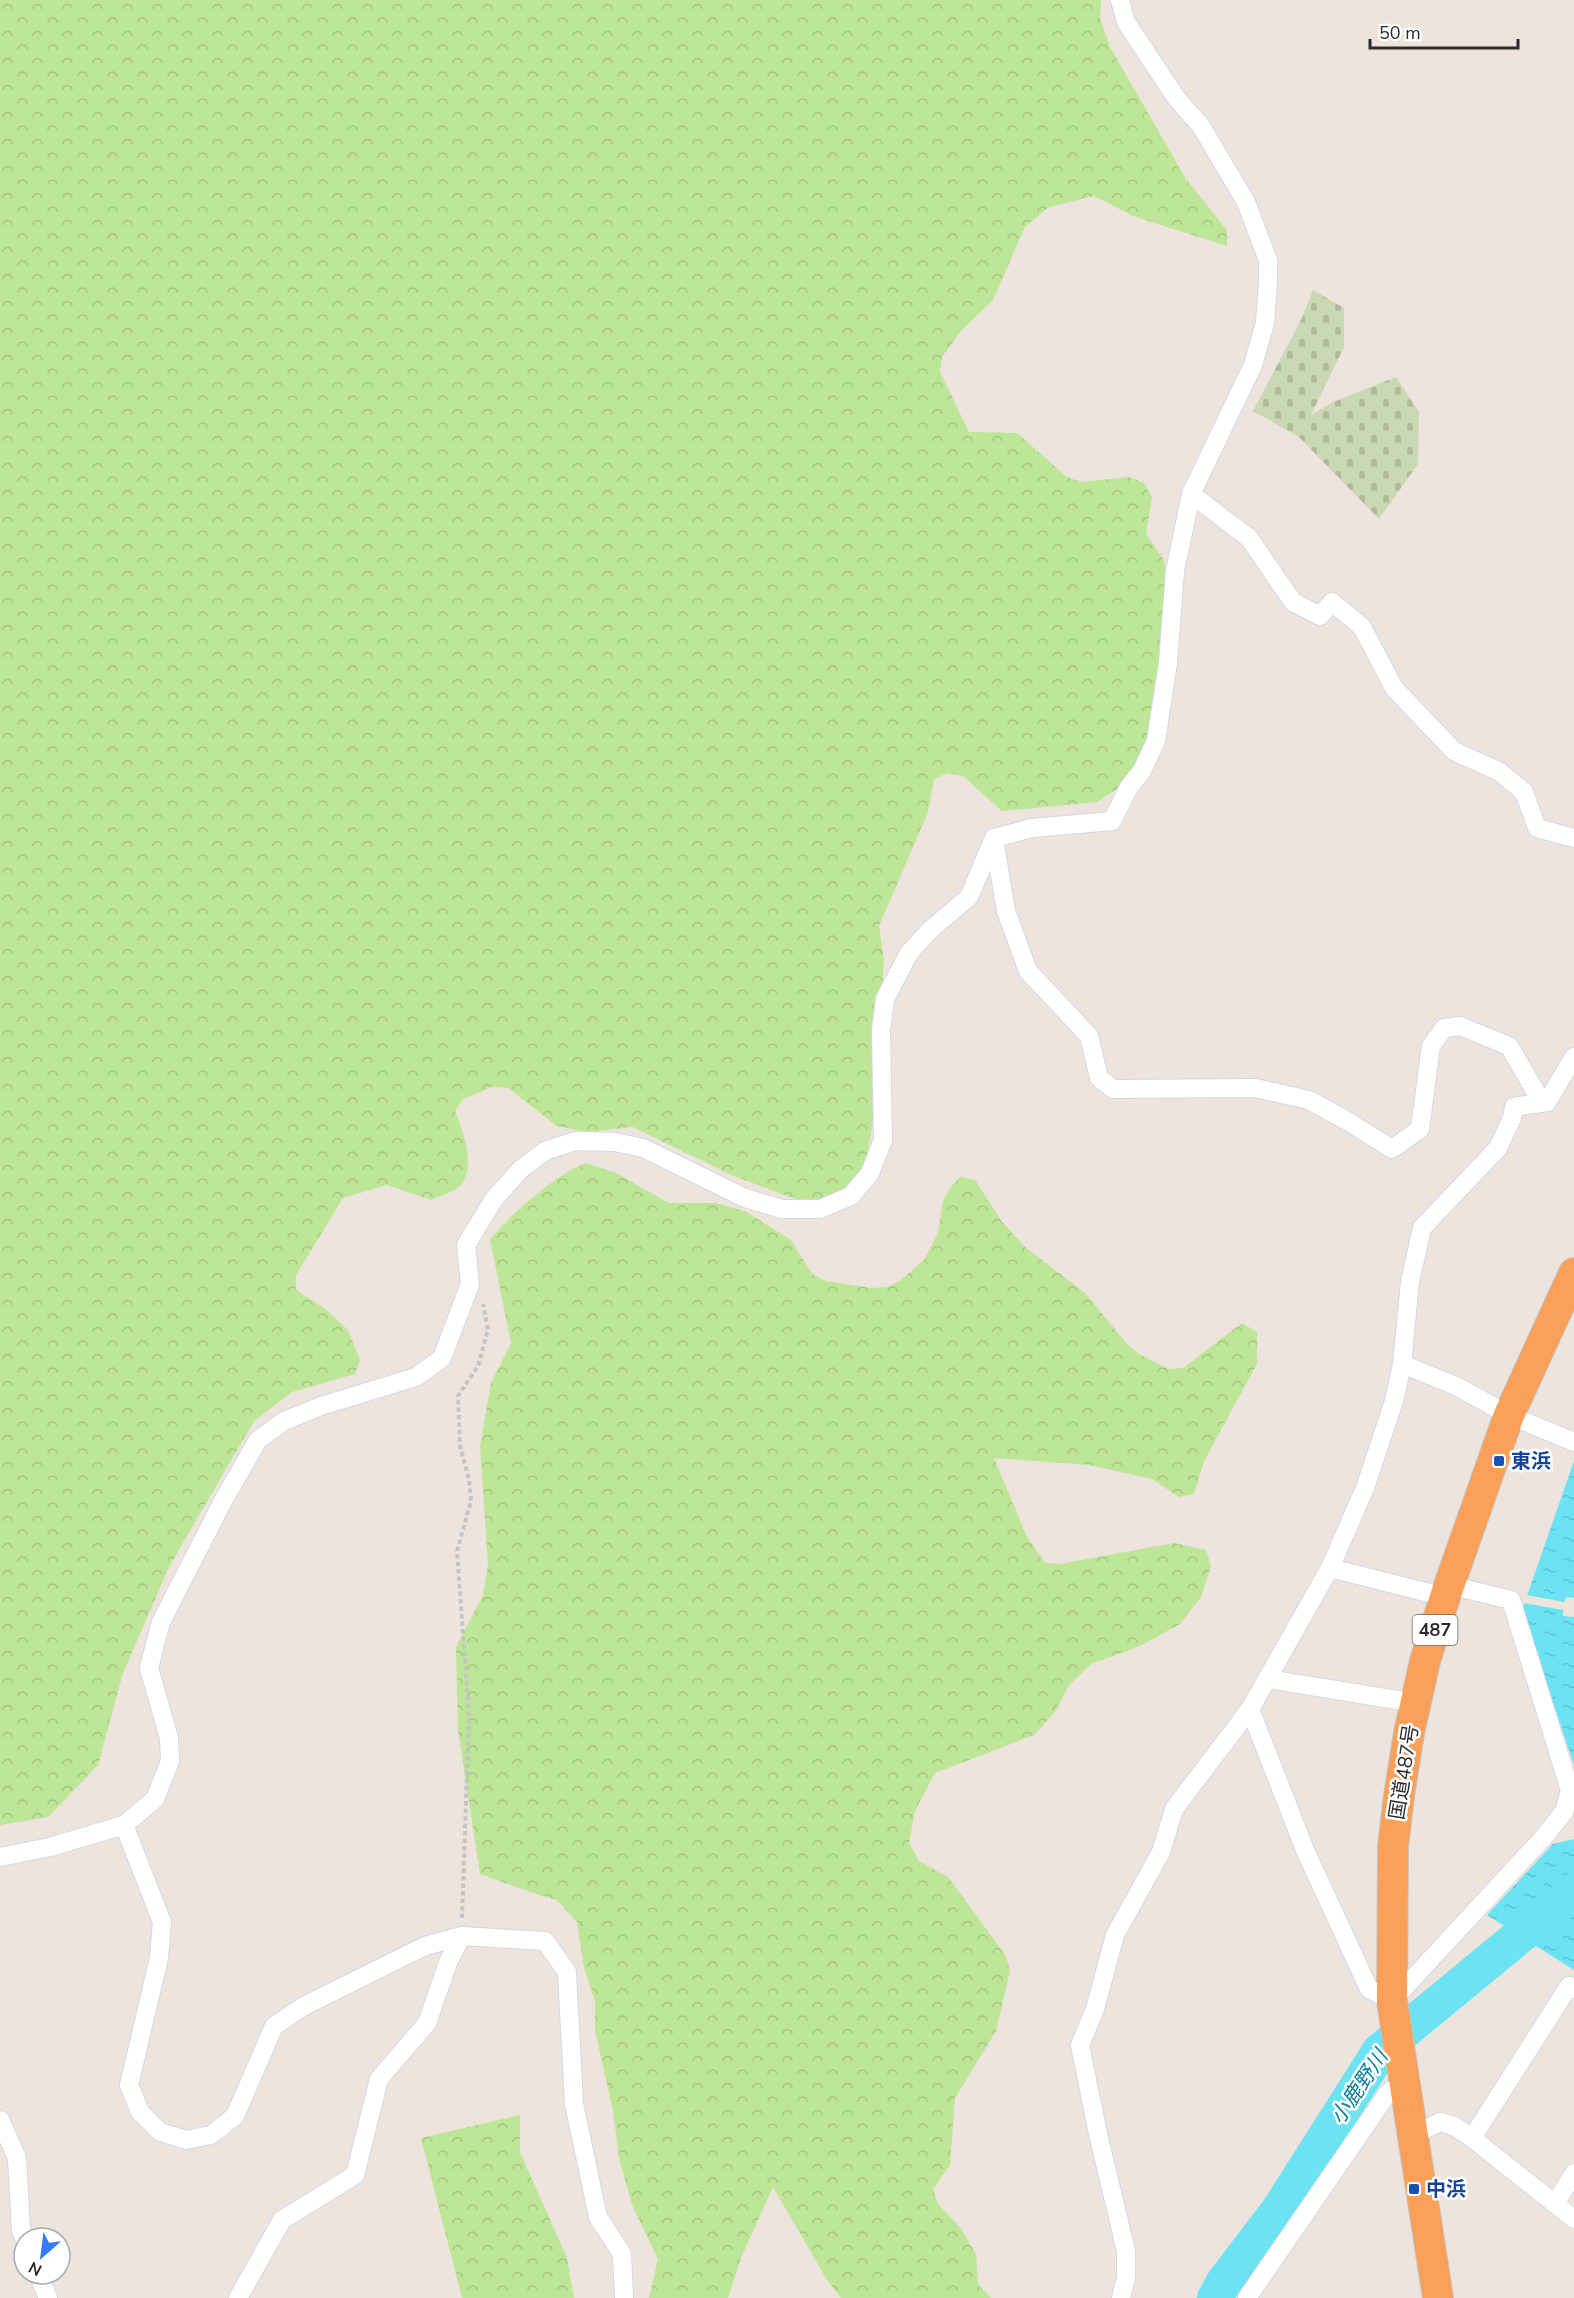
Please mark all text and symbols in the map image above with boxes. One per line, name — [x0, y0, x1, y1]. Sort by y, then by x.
scale bar — [1370, 12, 1518, 50]
text: 50 m — [1379, 21, 1421, 45]
place label: 東浜 — [1511, 1448, 1551, 1475]
marker: 東浜 — [1492, 1454, 1506, 1468]
road number: 487 — [1412, 1615, 1458, 1645]
street label: 国道487号 — [1383, 1722, 1425, 1822]
water label: 小鹿野川 — [1324, 2043, 1395, 2130]
place label: 中浜 — [1426, 2176, 1466, 2203]
marker: 中浜 — [1407, 2182, 1421, 2196]
north arrow — [12, 2226, 72, 2286]
text: N — [25, 2256, 46, 2281]

